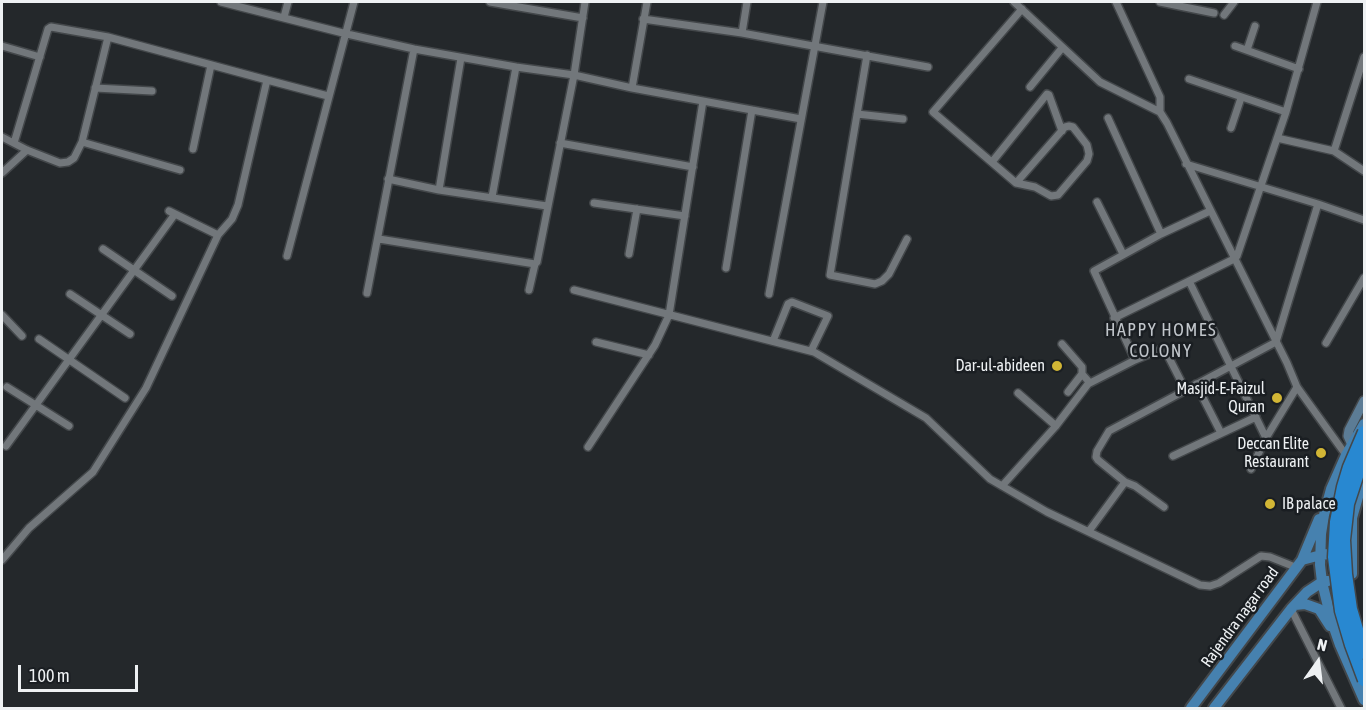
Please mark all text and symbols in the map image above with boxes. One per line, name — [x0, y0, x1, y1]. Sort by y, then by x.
district label: HAPPY HOMES COLONY — [1105, 319, 1217, 362]
place label: Dar-ul-abideen — [955, 356, 1045, 376]
marker: Dar-ul-abideen — [1050, 359, 1064, 373]
place label: Masjid-E-Faizul Quran — [1176, 379, 1265, 417]
marker: Masjid-E-Faizul Quran — [1270, 391, 1284, 405]
place label: Deccan Elite Restaurant — [1237, 434, 1309, 472]
marker: Deccan Elite Restaurant — [1314, 446, 1328, 460]
place label: IB palace — [1282, 494, 1336, 514]
marker: IB palace — [1263, 497, 1277, 511]
street label: Rajendra nagar road — [1197, 563, 1283, 671]
north arrow — [1288, 632, 1348, 692]
text: N — [1316, 635, 1329, 654]
scale bar — [21, 653, 141, 691]
text: 100 m — [29, 665, 70, 686]

